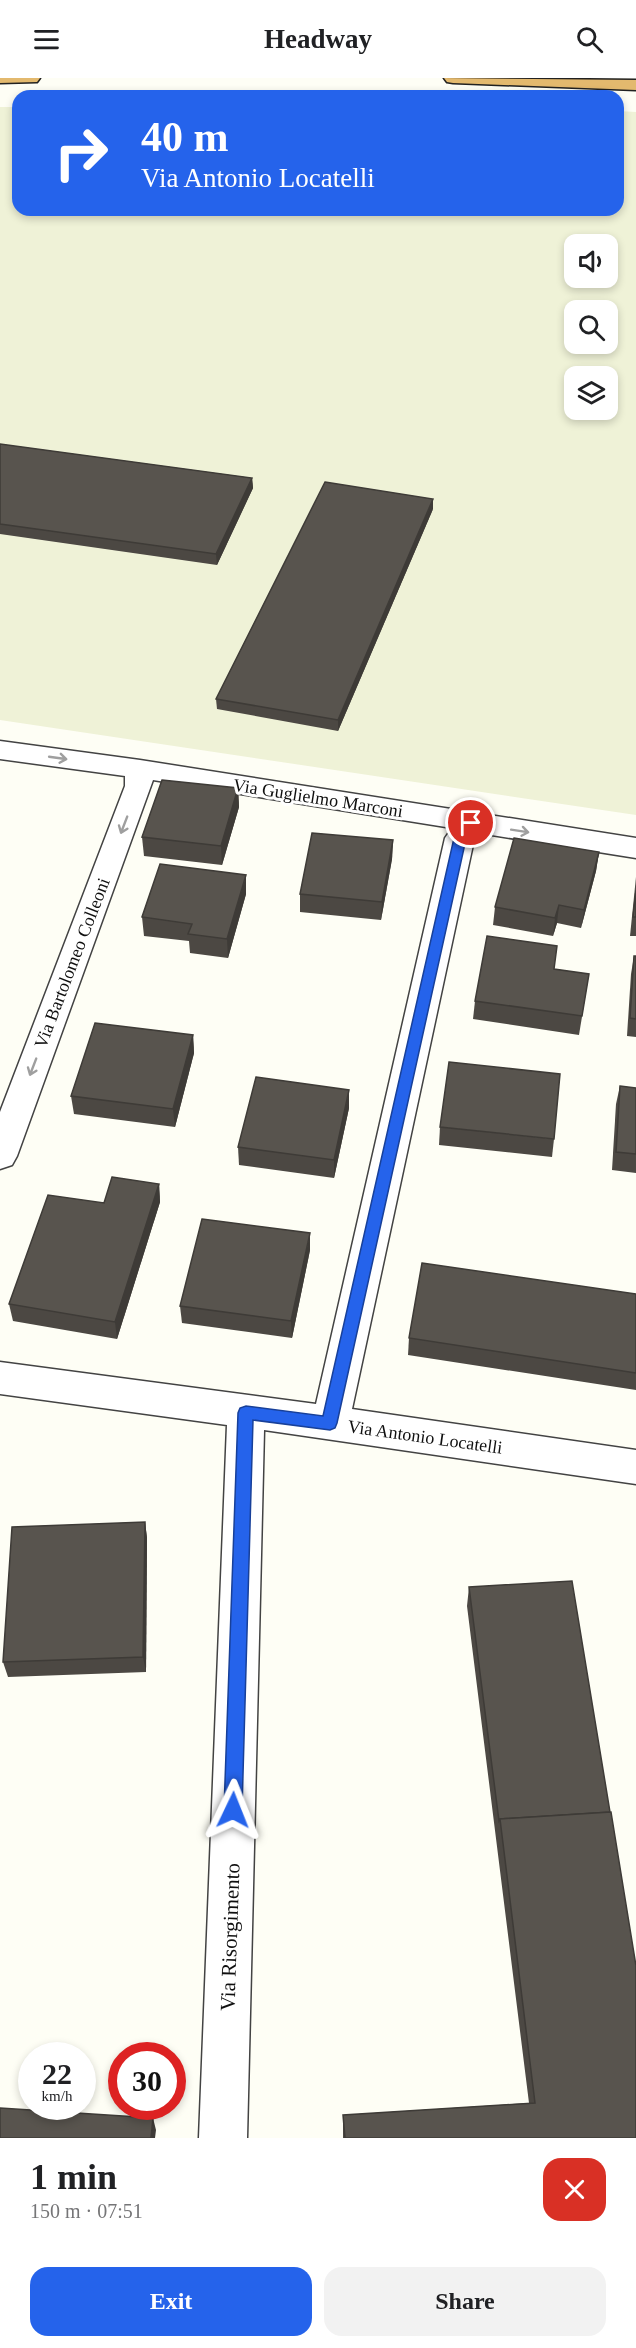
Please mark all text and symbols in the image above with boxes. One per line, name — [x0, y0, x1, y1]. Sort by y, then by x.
icon: menu — [30, 23, 63, 56]
icon: search — [573, 23, 606, 56]
text: Headway — [264, 24, 372, 54]
icon: right — [42, 114, 120, 192]
text: 40 m — [141, 114, 229, 160]
text: Via Antonio Locatelli — [141, 163, 375, 193]
map controls — [564, 234, 618, 420]
button: sound — [564, 234, 618, 288]
button: search — [564, 300, 618, 354]
button: layers — [564, 366, 618, 420]
one-way arrow — [48, 753, 67, 764]
street label: Via Guglielmo Marconi — [232, 775, 404, 821]
pin — [445, 797, 496, 848]
icon: arrive — [454, 806, 487, 839]
one-way arrow — [118, 815, 129, 834]
one-way arrow — [510, 825, 530, 836]
street label: Via Bartolomeo Colleoni — [30, 875, 114, 1051]
one-way arrow — [27, 1057, 38, 1075]
street label: Via Antonio Locatelli — [346, 1416, 504, 1458]
position arrow — [201, 1778, 265, 1842]
street label: Via Risorgimento — [215, 1862, 245, 2012]
speed limit sign: 30 — [108, 2042, 186, 2120]
text: 22 — [42, 2057, 72, 2090]
text: km/h — [42, 2088, 72, 2104]
text: 1 min — [30, 2157, 117, 2197]
button: close — [543, 2158, 606, 2221]
text: 150 m · 07:51 — [30, 2200, 143, 2222]
button: Exit — [30, 2267, 312, 2336]
button: Share — [324, 2267, 606, 2336]

